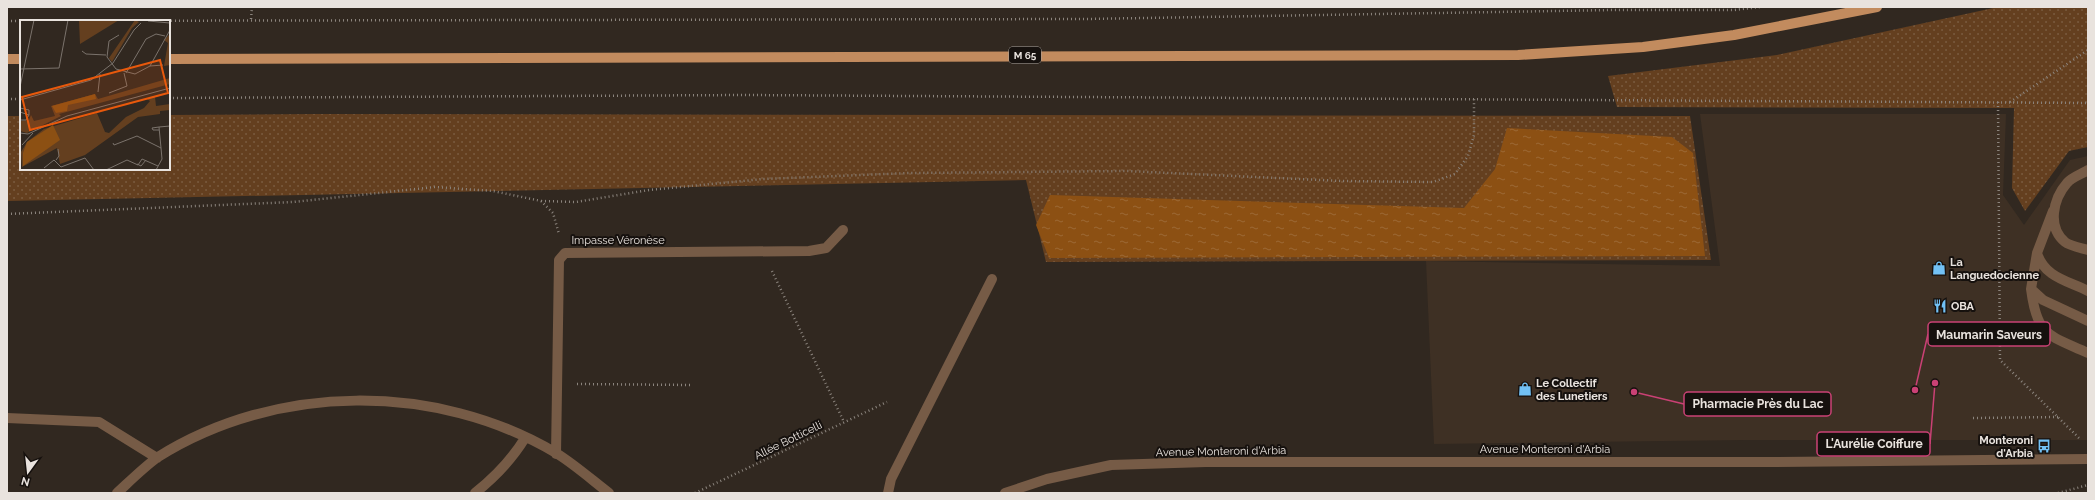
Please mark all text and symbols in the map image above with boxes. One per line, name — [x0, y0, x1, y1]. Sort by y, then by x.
inset map — [20, 20, 170, 170]
road number: M 65 — [1009, 47, 1041, 63]
street label: Impasse Véronèse — [571, 234, 665, 247]
place label: La Languedocienne — [1950, 256, 2039, 282]
shop icon: La Languedocienne — [1931, 260, 1947, 276]
restaurant icon: OBA — [1932, 298, 1948, 314]
place label: OBA — [1951, 300, 1975, 313]
callout: Maumarin Saveurs — [1928, 322, 2050, 346]
text: Maumarin Saveurs — [1936, 328, 2042, 342]
place label: Le Collectif des Lunetiers — [1536, 377, 1608, 403]
shop icon: Le Collectif des Lunetiers — [1517, 381, 1533, 397]
callout: Pharmacie Près du Lac — [1684, 392, 1831, 416]
text: Pharmacie Près du Lac — [1693, 397, 1824, 411]
street label: Allée Botticelli — [752, 418, 824, 462]
callout: L'Aurélie Coiffure — [1817, 432, 1930, 456]
place label: Monteroni d'Arbia — [1979, 434, 2033, 460]
text: L'Aurélie Coiffure — [1825, 437, 1923, 451]
bus stop icon: Monteroni d'Arbia — [2036, 438, 2052, 454]
street label: Avenue Monteroni d'Arbia — [1480, 443, 1610, 456]
street label: Avenue Monteroni d'Arbia — [1156, 444, 1286, 459]
north arrow — [8, 452, 48, 492]
text: N — [20, 474, 31, 489]

